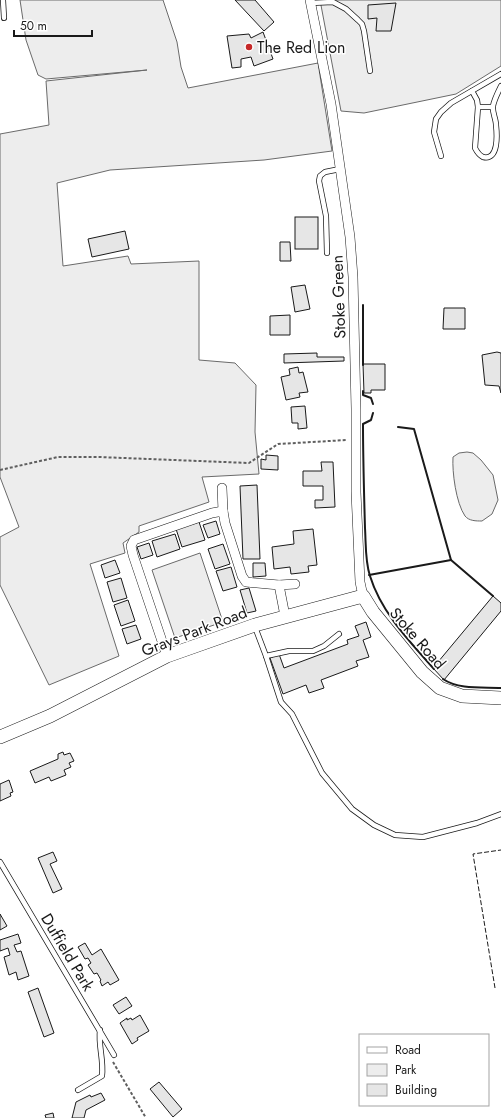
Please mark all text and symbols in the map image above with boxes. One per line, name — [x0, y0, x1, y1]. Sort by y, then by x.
scale bar — [14, 12, 92, 38]
text: 50 m — [20, 17, 47, 35]
place label: The Red Lion — [257, 36, 346, 59]
marker: The Red Lion — [244, 42, 254, 52]
street label: Stoke Green — [326, 255, 351, 339]
street label: Grays Park Road — [138, 601, 250, 662]
street label: Stoke Road — [384, 602, 451, 674]
street label: Duffield Park — [35, 909, 100, 996]
legend — [359, 1034, 489, 1106]
text: Road — [395, 1041, 421, 1059]
text: Park — [395, 1061, 417, 1079]
text: Building — [395, 1081, 437, 1099]

